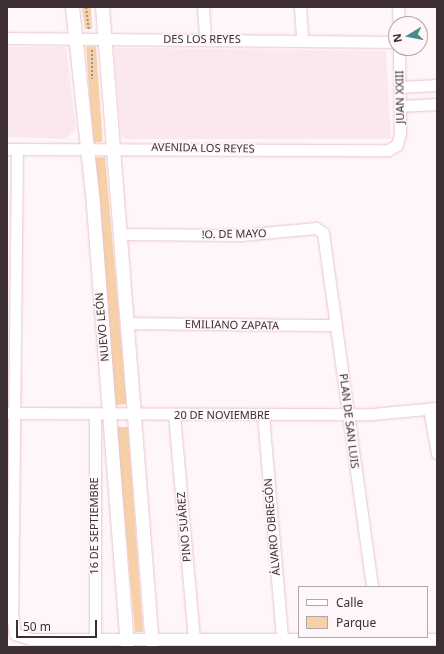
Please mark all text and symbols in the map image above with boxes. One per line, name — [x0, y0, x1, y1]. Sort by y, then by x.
north arrow — [388, 16, 428, 56]
street label: DES LOS REYES — [163, 32, 241, 46]
text: N — [389, 32, 405, 44]
street label: JUAN XXIII — [393, 70, 407, 124]
street label: AVENIDA LOS REYES — [151, 140, 255, 156]
street label: !O. DE MAYO — [201, 227, 267, 241]
street label: NUEVO LEÓN — [92, 292, 112, 362]
street label: EMILIANO ZAPATA — [185, 318, 279, 332]
street label: PLAN DE SAN LUIS — [337, 373, 361, 469]
street label: 20 DE NOVIEMBRE — [174, 408, 270, 422]
street label: 16 DE SEPTIEMBRE — [87, 477, 101, 575]
street label: ÁLVARO OBREGÓN — [261, 478, 283, 576]
street label: PINO SUÁREZ — [174, 491, 194, 563]
legend — [298, 586, 428, 638]
text: Calle — [336, 594, 363, 611]
scale bar — [18, 612, 99, 638]
text: Parque — [336, 614, 376, 631]
text: 50 m — [23, 618, 51, 635]

